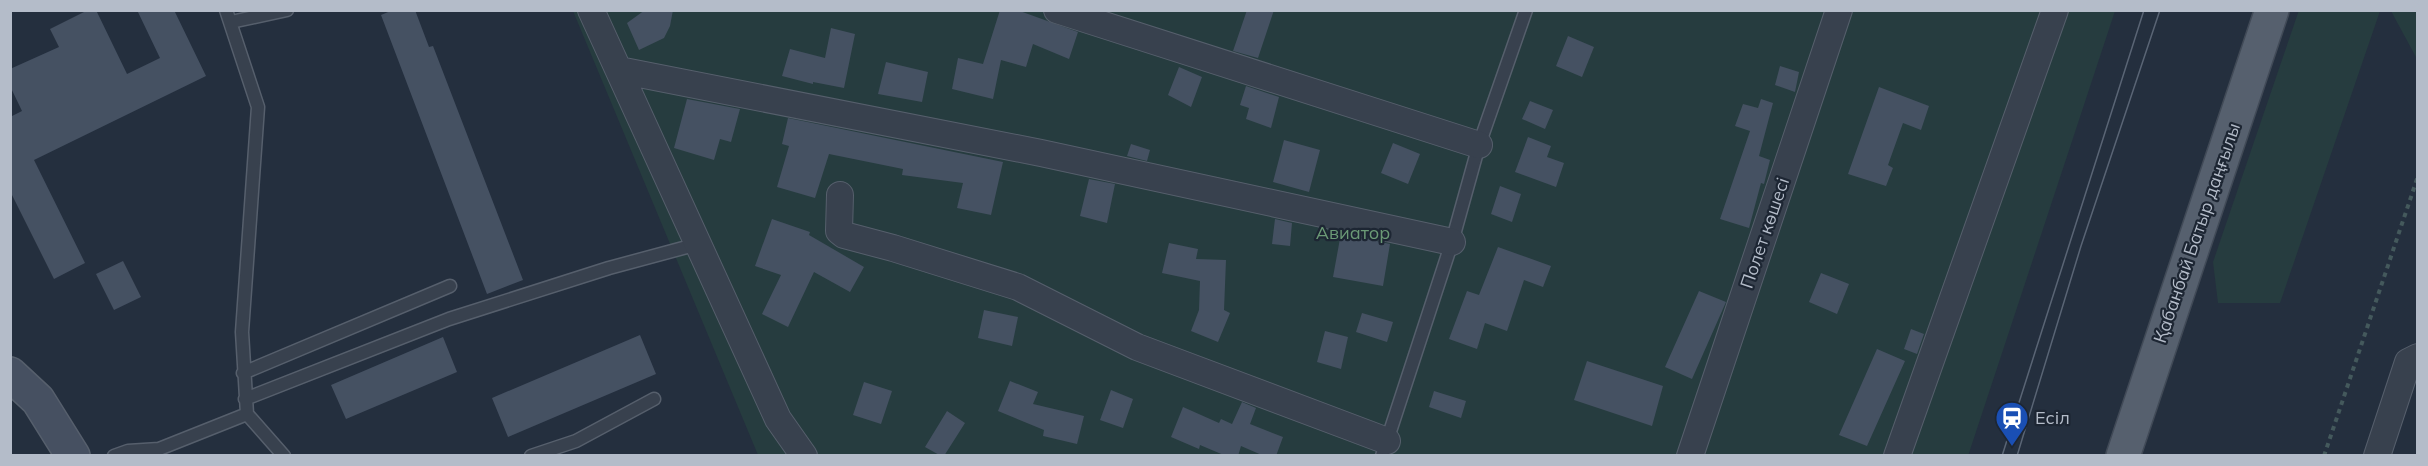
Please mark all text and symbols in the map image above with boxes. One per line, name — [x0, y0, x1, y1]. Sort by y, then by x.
street label: Қабанбай Батыр даңғылы — [2148, 120, 2245, 346]
street label: Полет көшесі — [1735, 174, 1794, 291]
park label: Авиатор — [1316, 221, 1390, 244]
station icon: Есіл — [1994, 400, 2030, 447]
place label: Есіл — [2035, 406, 2070, 429]

